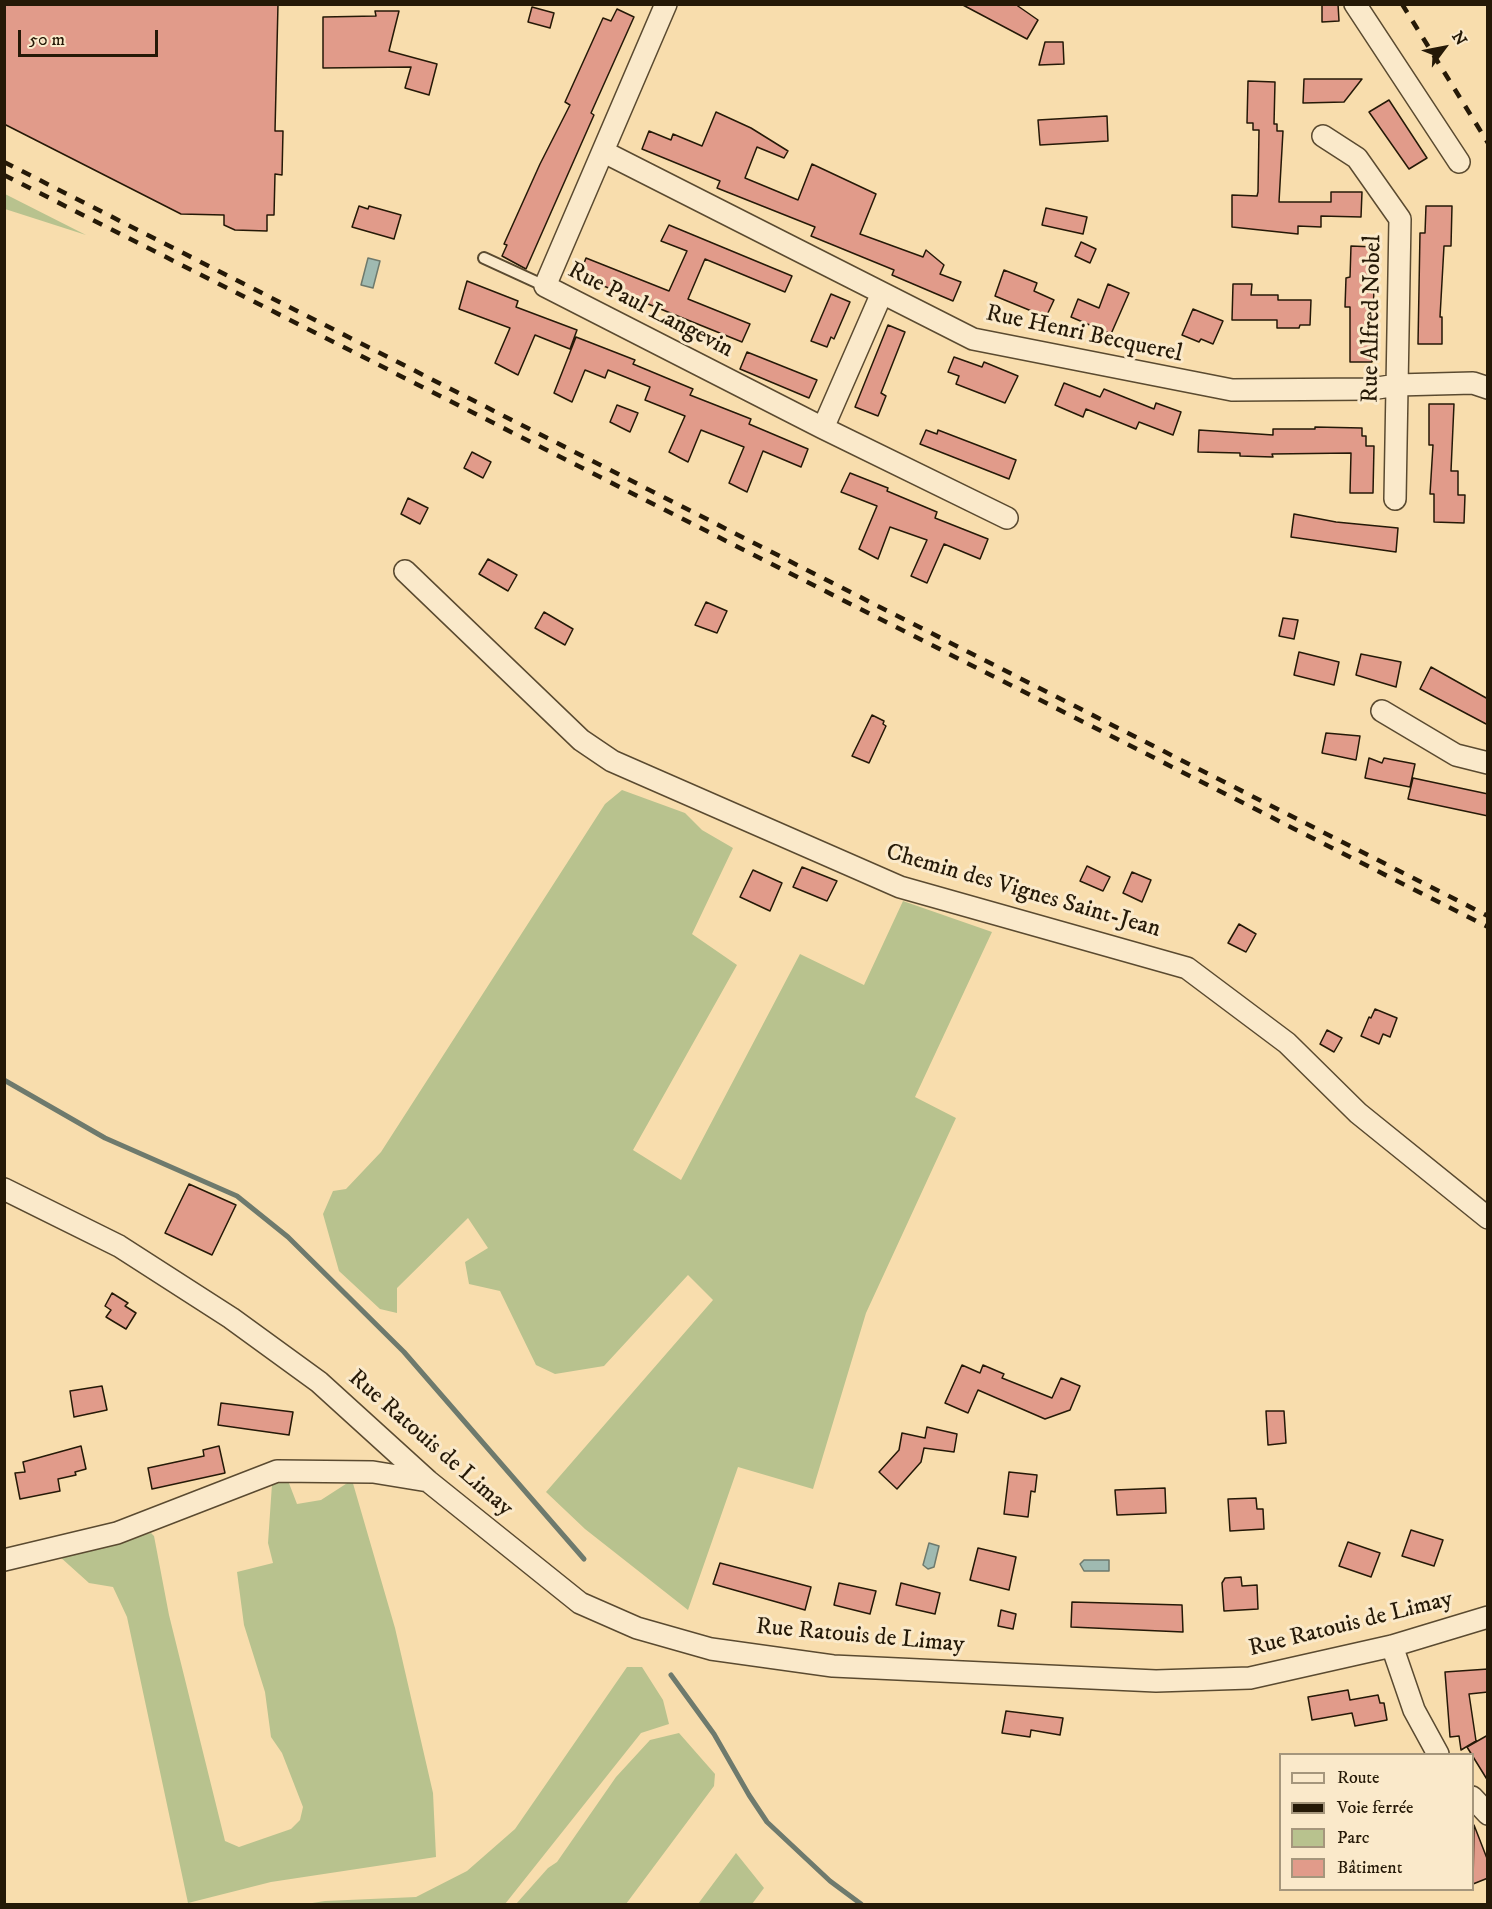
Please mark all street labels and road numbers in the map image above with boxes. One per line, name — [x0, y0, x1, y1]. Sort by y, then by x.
street label: Rue Alfred Nobel — [1357, 235, 1389, 403]
street label: Rue Paul Langevin — [563, 257, 737, 365]
street label: Rue Henri Becquerel — [983, 300, 1185, 370]
street label: Chemin des Vignes Saint-Jean — [882, 839, 1164, 945]
street label: Rue Ratouis de Limay — [342, 1365, 518, 1523]
street label: Rue Ratouis de Limay — [1246, 1586, 1456, 1664]
street label: Rue Ratouis de Limay — [755, 1614, 965, 1660]

